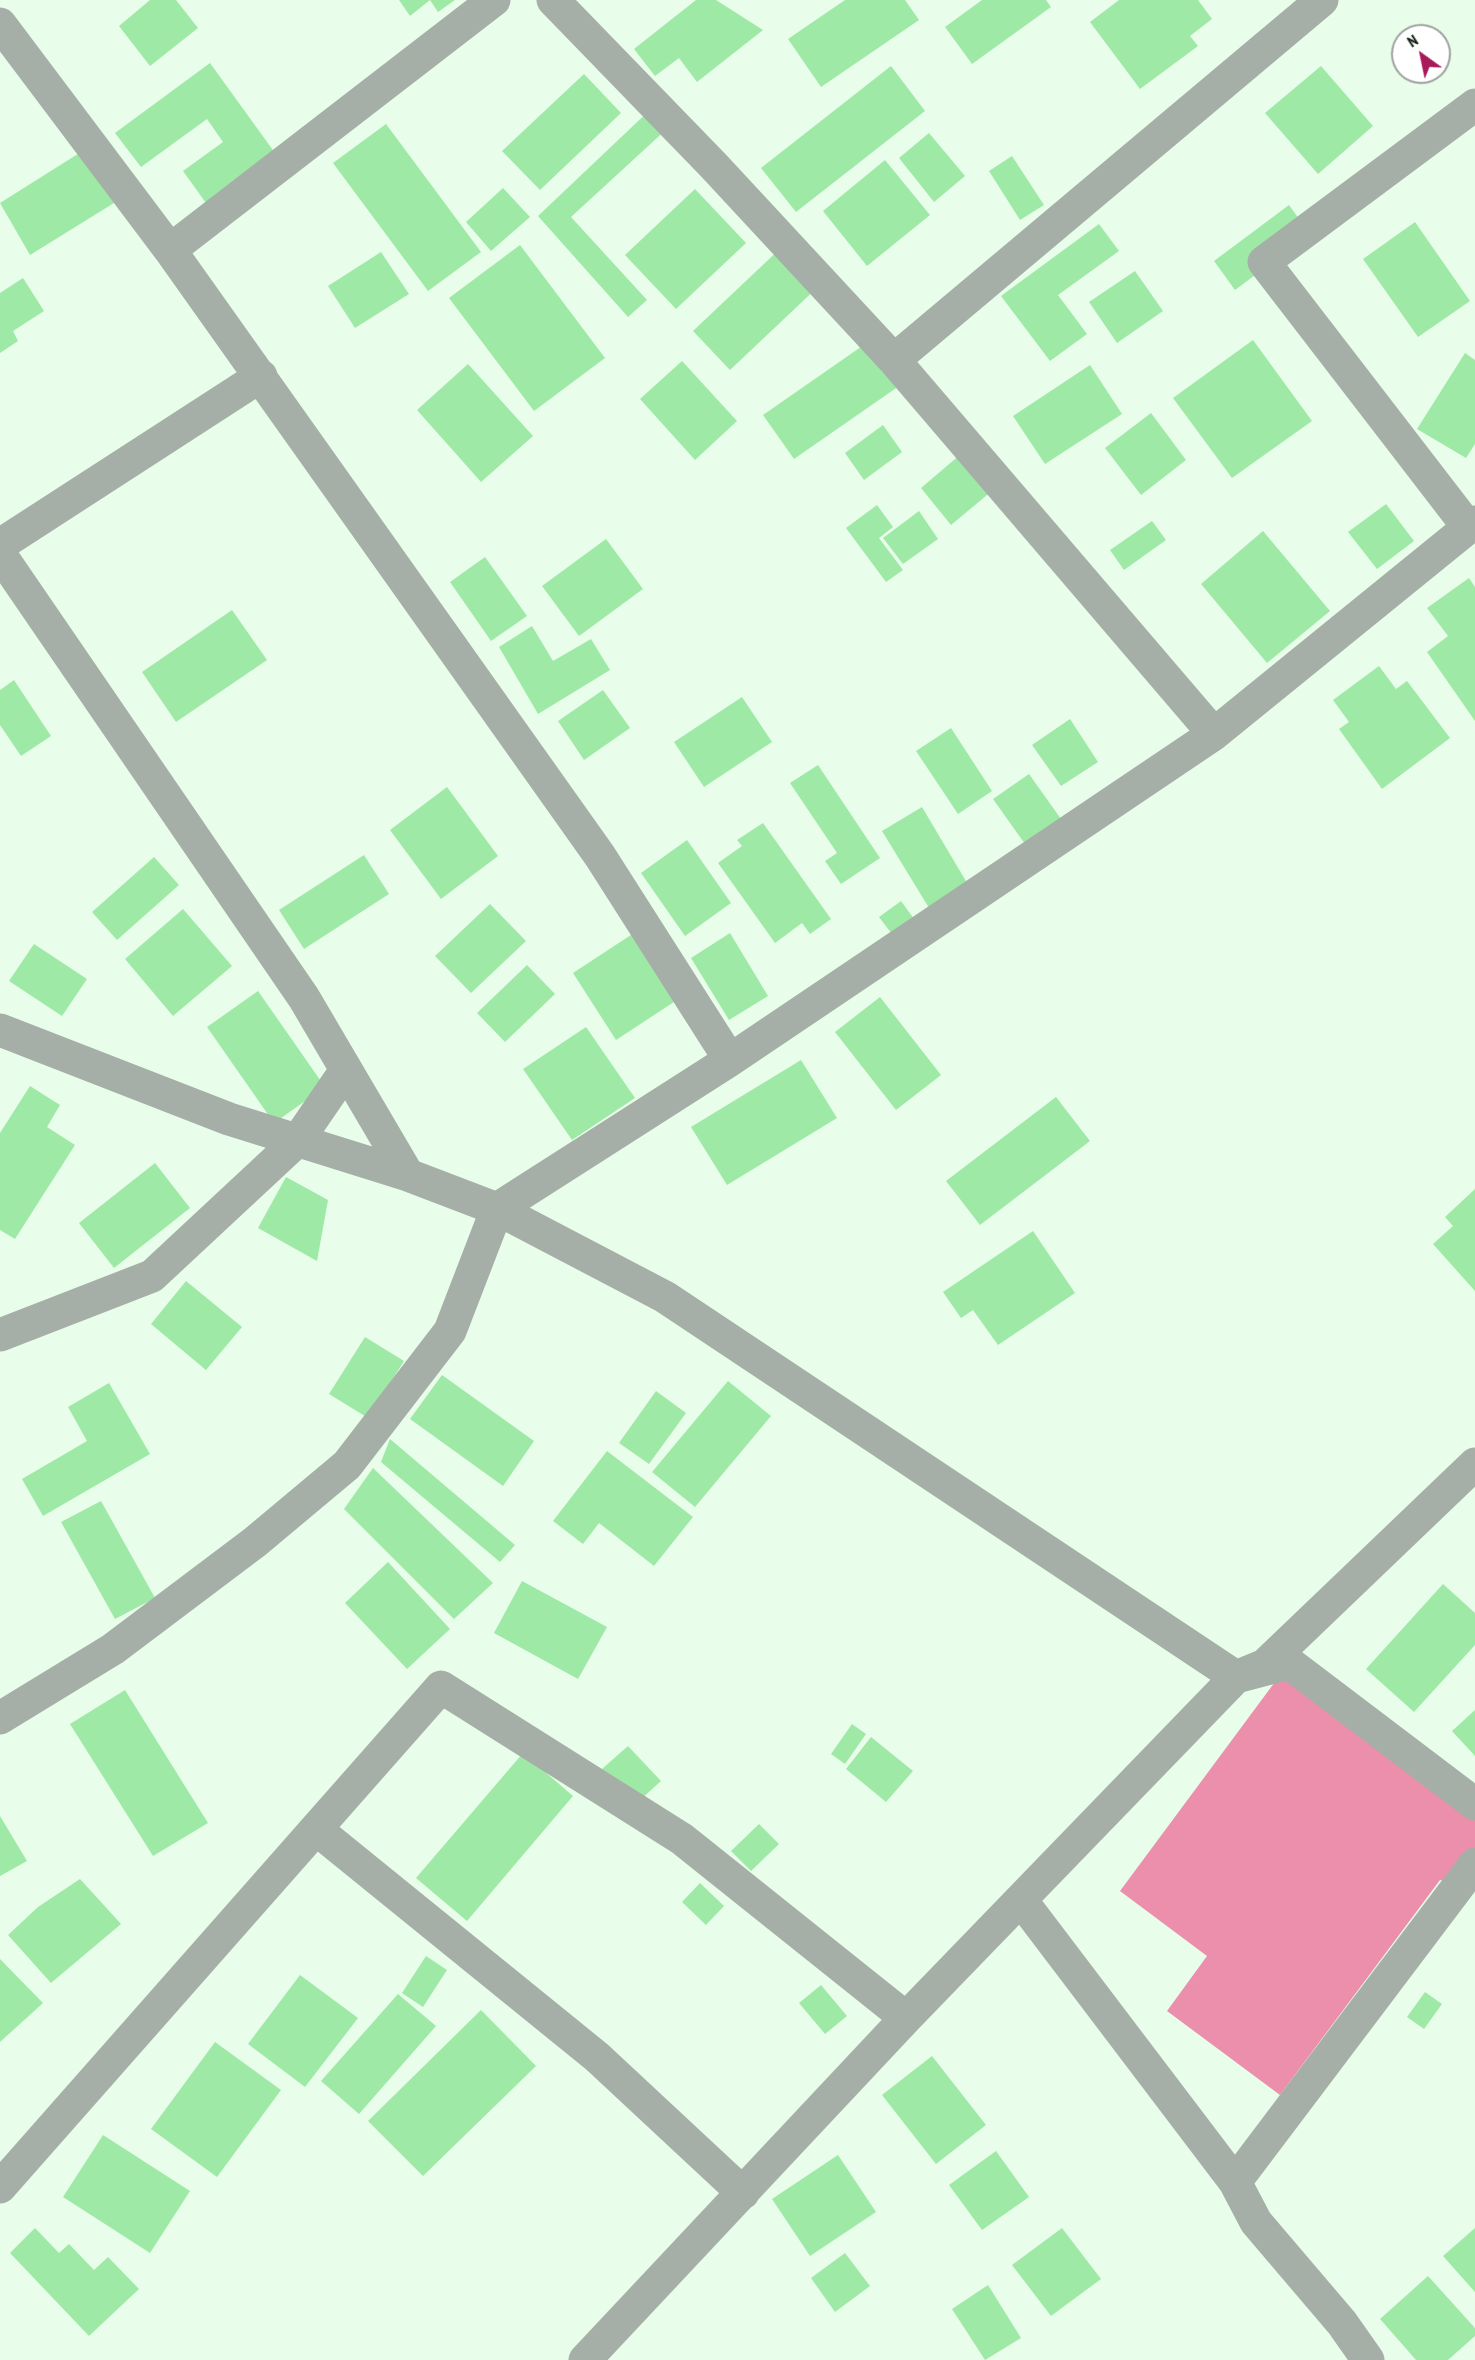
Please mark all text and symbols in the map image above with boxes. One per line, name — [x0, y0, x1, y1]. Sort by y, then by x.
north arrow — [1391, 24, 1451, 84]
text: N — [1403, 30, 1421, 51]

